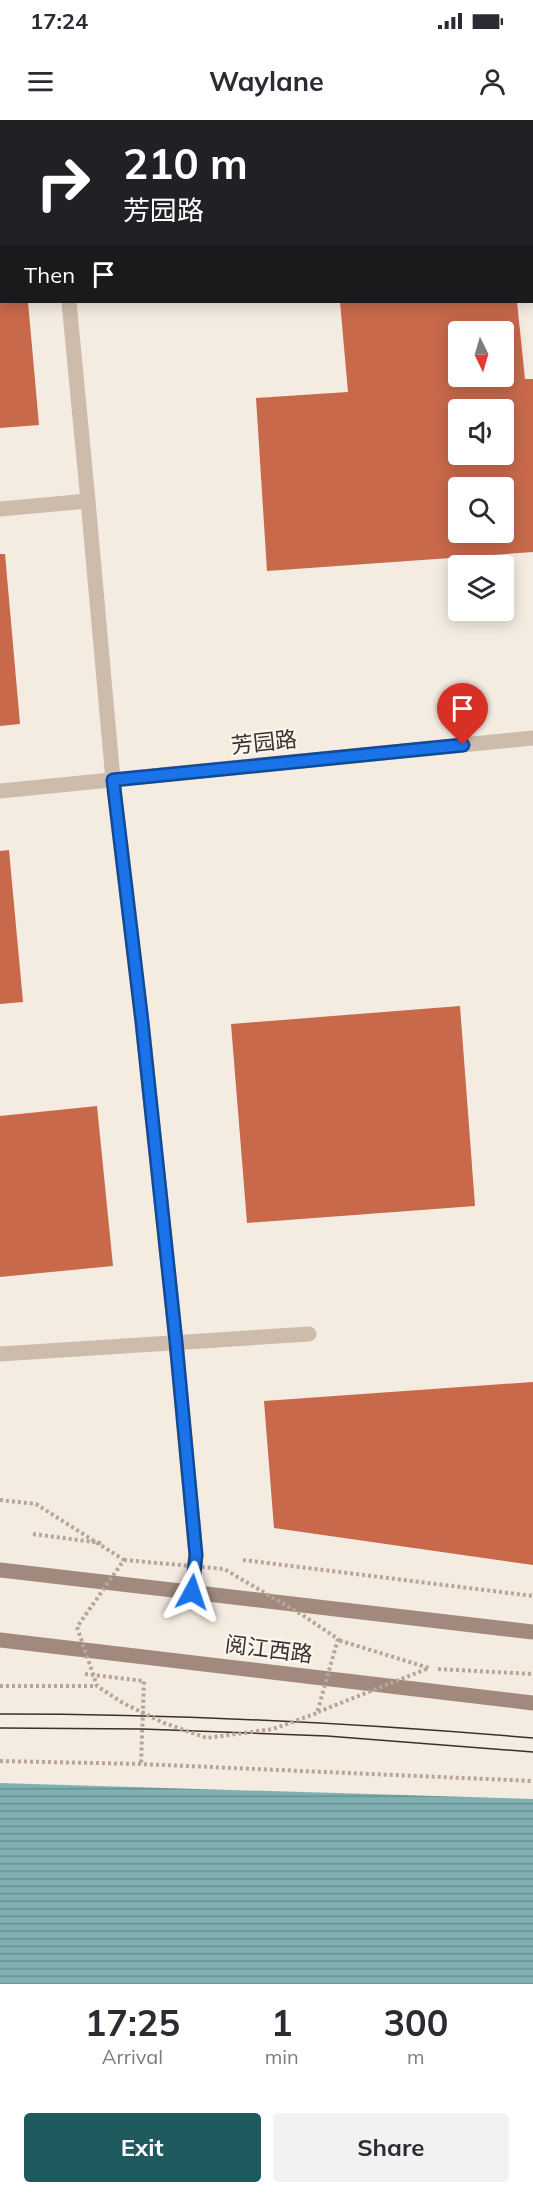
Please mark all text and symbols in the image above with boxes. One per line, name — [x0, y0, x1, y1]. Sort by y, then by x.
text: 17:24 — [30, 7, 88, 35]
text: Waylane — [209, 64, 324, 98]
icon: menu — [24, 65, 57, 98]
icon: person — [476, 65, 509, 98]
text: 210 m — [123, 137, 248, 190]
icon: right — [24, 144, 102, 222]
text: 芳园路 — [123, 193, 204, 227]
icon: arrive — [87, 258, 120, 291]
text: Then — [24, 261, 75, 289]
north arrow — [448, 321, 514, 387]
map controls — [448, 321, 514, 621]
button: sound — [448, 399, 514, 465]
button: search — [448, 477, 514, 543]
button: layers — [448, 555, 514, 621]
pin — [437, 683, 488, 745]
icon: arrive — [446, 692, 479, 725]
street label: 芳园路 — [230, 725, 298, 759]
position arrow — [160, 1560, 224, 1624]
street label: 阅江西路 — [224, 1630, 314, 1668]
text: 17:25 — [85, 2000, 180, 2045]
text: 1 — [271, 2000, 293, 2045]
text: 300 — [383, 2000, 448, 2045]
text: Arrival — [102, 2044, 163, 2069]
text: min — [265, 2044, 299, 2069]
text: m — [407, 2044, 425, 2069]
button: Exit — [24, 2113, 261, 2182]
button: Share — [273, 2113, 509, 2182]

